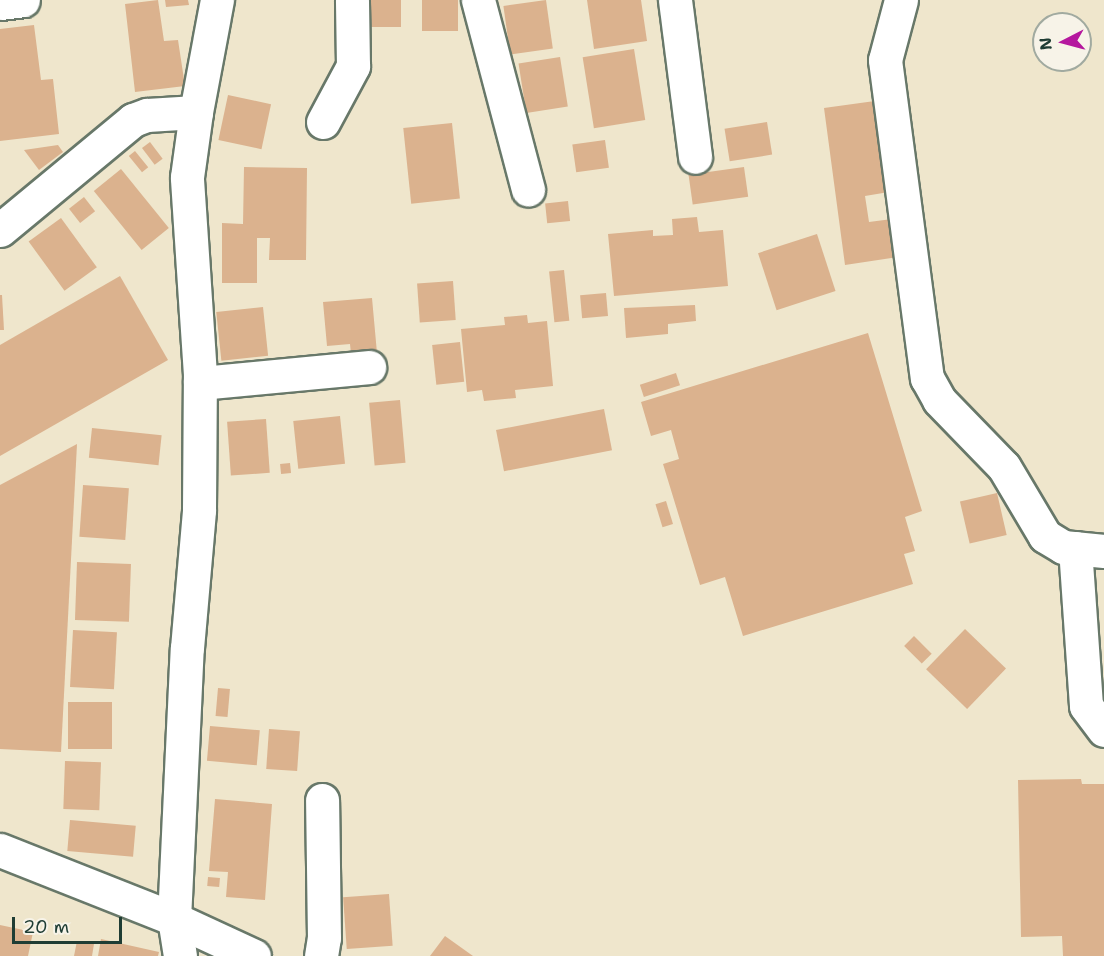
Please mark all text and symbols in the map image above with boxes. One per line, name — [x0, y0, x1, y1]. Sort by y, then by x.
north arrow — [1032, 12, 1092, 72]
text: N — [1034, 36, 1057, 51]
scale bar — [15, 905, 124, 943]
text: 20 m — [23, 915, 69, 939]

